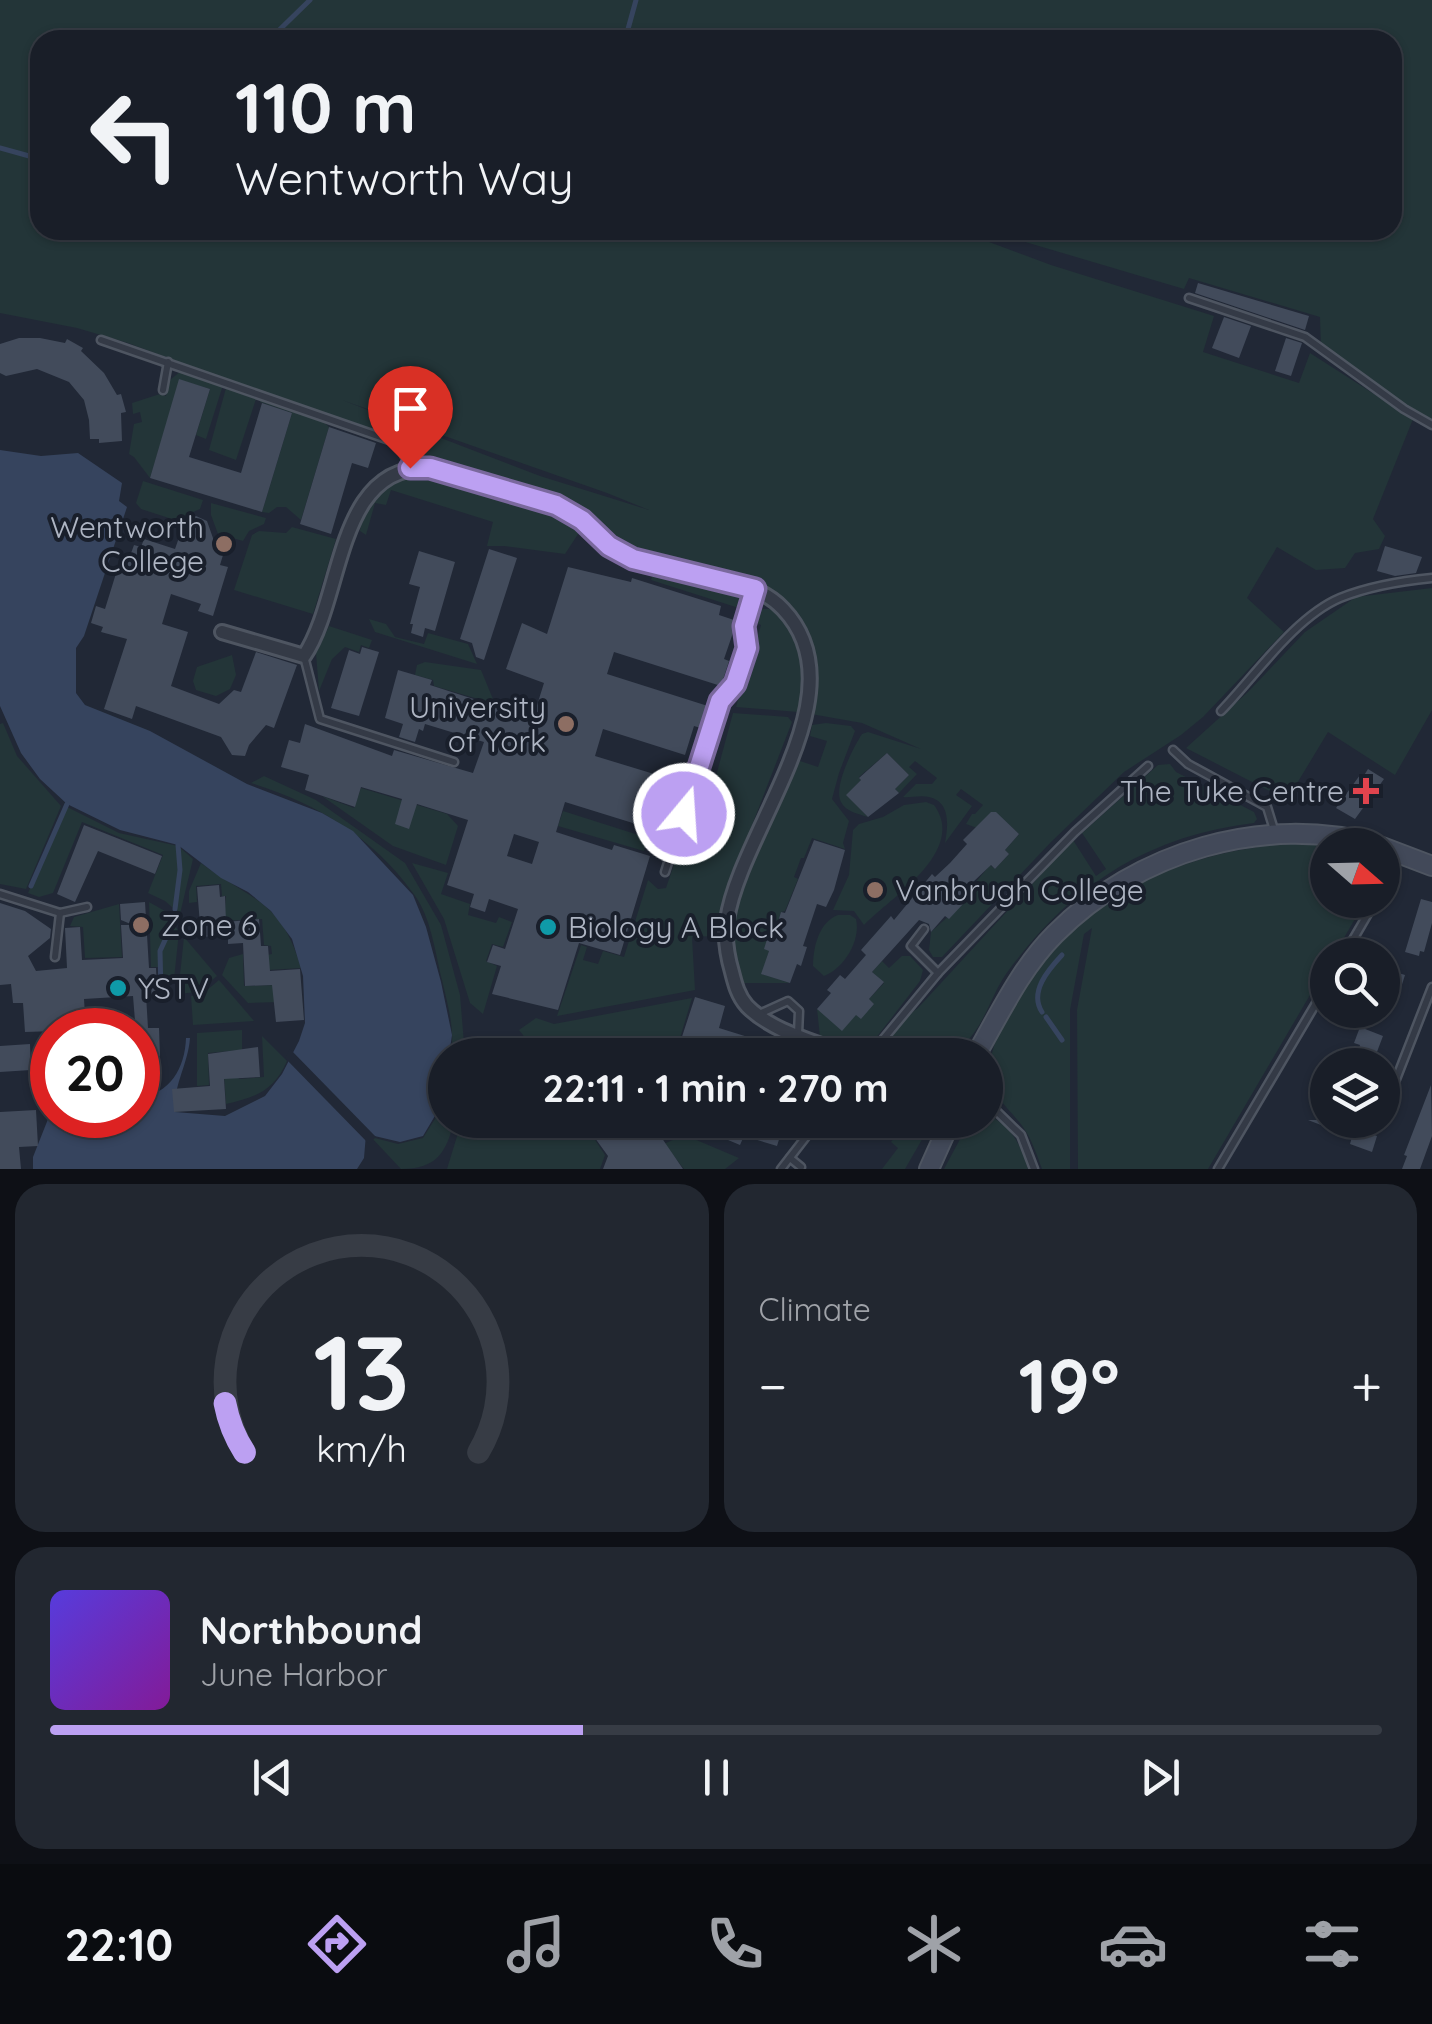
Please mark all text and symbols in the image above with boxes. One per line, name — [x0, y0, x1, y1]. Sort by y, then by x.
text: 110 m — [235, 63, 417, 151]
icon: left — [70, 70, 200, 200]
text: Wentworth Way — [235, 150, 574, 206]
pin — [368, 366, 453, 469]
icon: arrive — [383, 381, 438, 436]
place label: Wentworth College — [50, 508, 204, 580]
marker: Wentworth College — [213, 533, 235, 555]
place label: University of York — [409, 688, 546, 760]
marker: University of York — [555, 713, 577, 735]
position arrow — [632, 762, 736, 866]
place label: The Tuke Centre — [1120, 772, 1344, 810]
marker: The Tuke Centre — [1353, 778, 1379, 804]
north arrow — [1310, 828, 1400, 918]
map controls — [1310, 828, 1400, 1138]
place label: Vanbrugh College — [895, 871, 1144, 909]
marker: Vanbrugh College — [864, 879, 886, 901]
place label: Zone 6 — [161, 906, 257, 944]
place label: Biology A Block — [568, 908, 784, 946]
marker: Zone 6 — [130, 914, 152, 936]
marker: Biology A Block — [537, 916, 559, 938]
button: search — [1310, 938, 1400, 1028]
place label: YSTV — [138, 969, 209, 1007]
marker: YSTV — [107, 977, 129, 999]
speed limit sign: 20 — [30, 1008, 160, 1138]
button: layers — [1310, 1048, 1400, 1138]
text: 22:11 · 1 min · 270 m — [542, 1064, 889, 1112]
text: Climate — [759, 1289, 871, 1329]
text: 13 — [314, 1306, 410, 1436]
text: 19° — [1018, 1338, 1120, 1432]
text: − — [759, 1351, 787, 1420]
text: + — [1351, 1351, 1382, 1420]
text: km/h — [316, 1426, 407, 1471]
text: Northbound — [200, 1606, 422, 1654]
text: June Harbor — [200, 1654, 388, 1694]
icon: previous — [245, 1750, 300, 1805]
icon: pause — [689, 1750, 744, 1805]
icon: next — [1133, 1750, 1188, 1805]
icon: directions — [302, 1909, 372, 1979]
icon: music — [501, 1909, 571, 1979]
icon: phone — [700, 1909, 770, 1979]
icon: climate — [899, 1909, 969, 1979]
icon: car — [1098, 1909, 1168, 1979]
icon: filters — [1297, 1909, 1367, 1979]
text: 22:10 — [65, 1916, 173, 1972]

